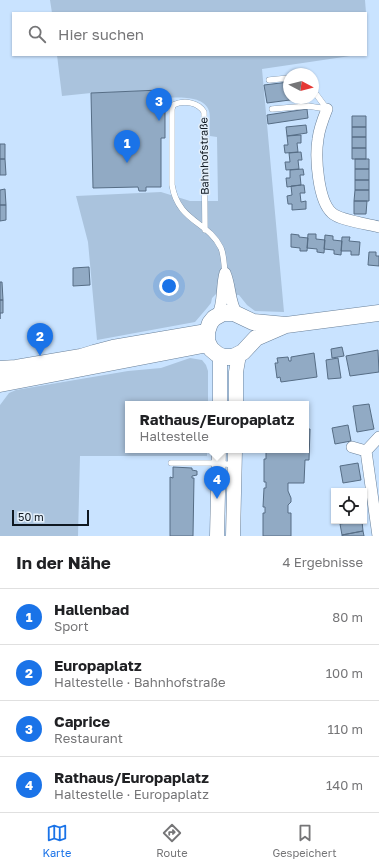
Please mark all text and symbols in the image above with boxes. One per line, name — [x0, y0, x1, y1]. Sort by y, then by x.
search box — [12, 12, 367, 56]
icon: search — [26, 23, 48, 45]
text: Hier suchen — [58, 25, 144, 43]
north arrow — [283, 68, 319, 104]
pin: 3 — [146, 88, 172, 121]
street label: Bahnhofstraße — [196, 117, 211, 195]
pin: 1 — [114, 130, 140, 163]
your location — [159, 276, 179, 296]
pin: 2 — [27, 323, 53, 356]
popup — [125, 401, 309, 453]
text: Rathaus/Europaplatz — [140, 410, 294, 428]
text: Haltestelle — [140, 428, 209, 444]
pin: 4 — [204, 466, 230, 499]
map controls — [331, 488, 367, 524]
button: locate — [331, 488, 367, 524]
scale bar — [12, 508, 89, 527]
text: 50 m — [18, 510, 44, 523]
text: In der Nähe — [16, 552, 111, 573]
text: 4 Ergebnisse — [283, 554, 363, 570]
text: Hallenbad — [54, 600, 129, 618]
text: 1 — [26, 609, 32, 625]
text: 80 m — [332, 609, 363, 625]
text: Sport — [54, 618, 89, 634]
text: Europaplatz — [54, 656, 142, 674]
text: 2 — [25, 665, 33, 681]
text: 100 m — [326, 665, 363, 681]
text: Haltestelle · Bahnhofstraße — [54, 674, 226, 690]
text: Caprice — [54, 712, 110, 730]
text: 3 — [25, 721, 33, 737]
text: 110 m — [328, 721, 363, 737]
text: Restaurant — [54, 730, 123, 746]
text: Rathaus/Europaplatz — [54, 768, 209, 786]
text: 4 — [25, 777, 33, 793]
text: 140 m — [326, 777, 363, 793]
text: Haltestelle · Europaplatz — [54, 786, 209, 802]
tab: Karte — [42, 822, 71, 859]
tab: Route — [156, 822, 188, 859]
tab: Gespeichert — [272, 822, 337, 859]

